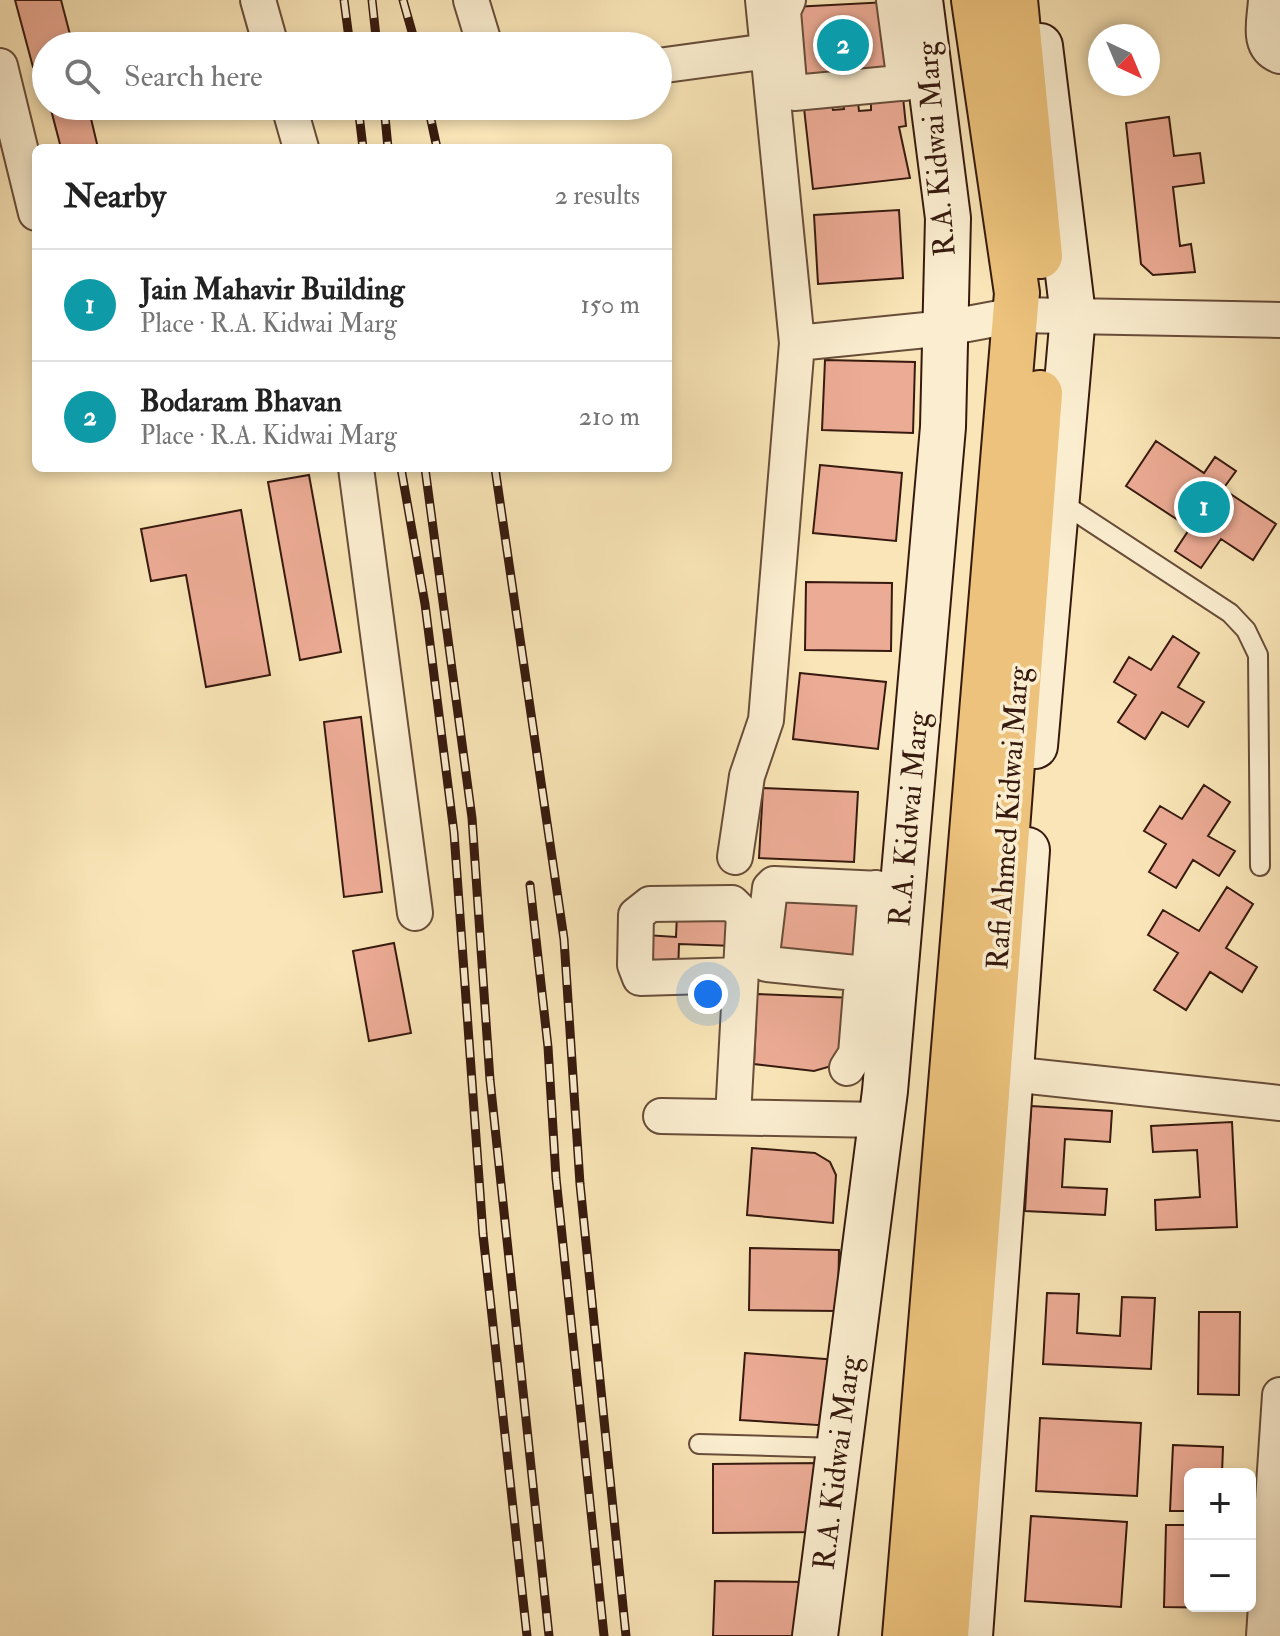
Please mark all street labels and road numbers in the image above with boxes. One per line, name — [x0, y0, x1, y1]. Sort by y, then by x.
street label: R.A. Kidwai Marg — [908, 39, 964, 258]
street label: Rafi Ahmed Kidwai Marg — [979, 664, 1037, 971]
street label: R.A. Kidwai Marg — [881, 709, 937, 928]
street label: R.A. Kidwai Marg — [806, 1353, 869, 1572]

